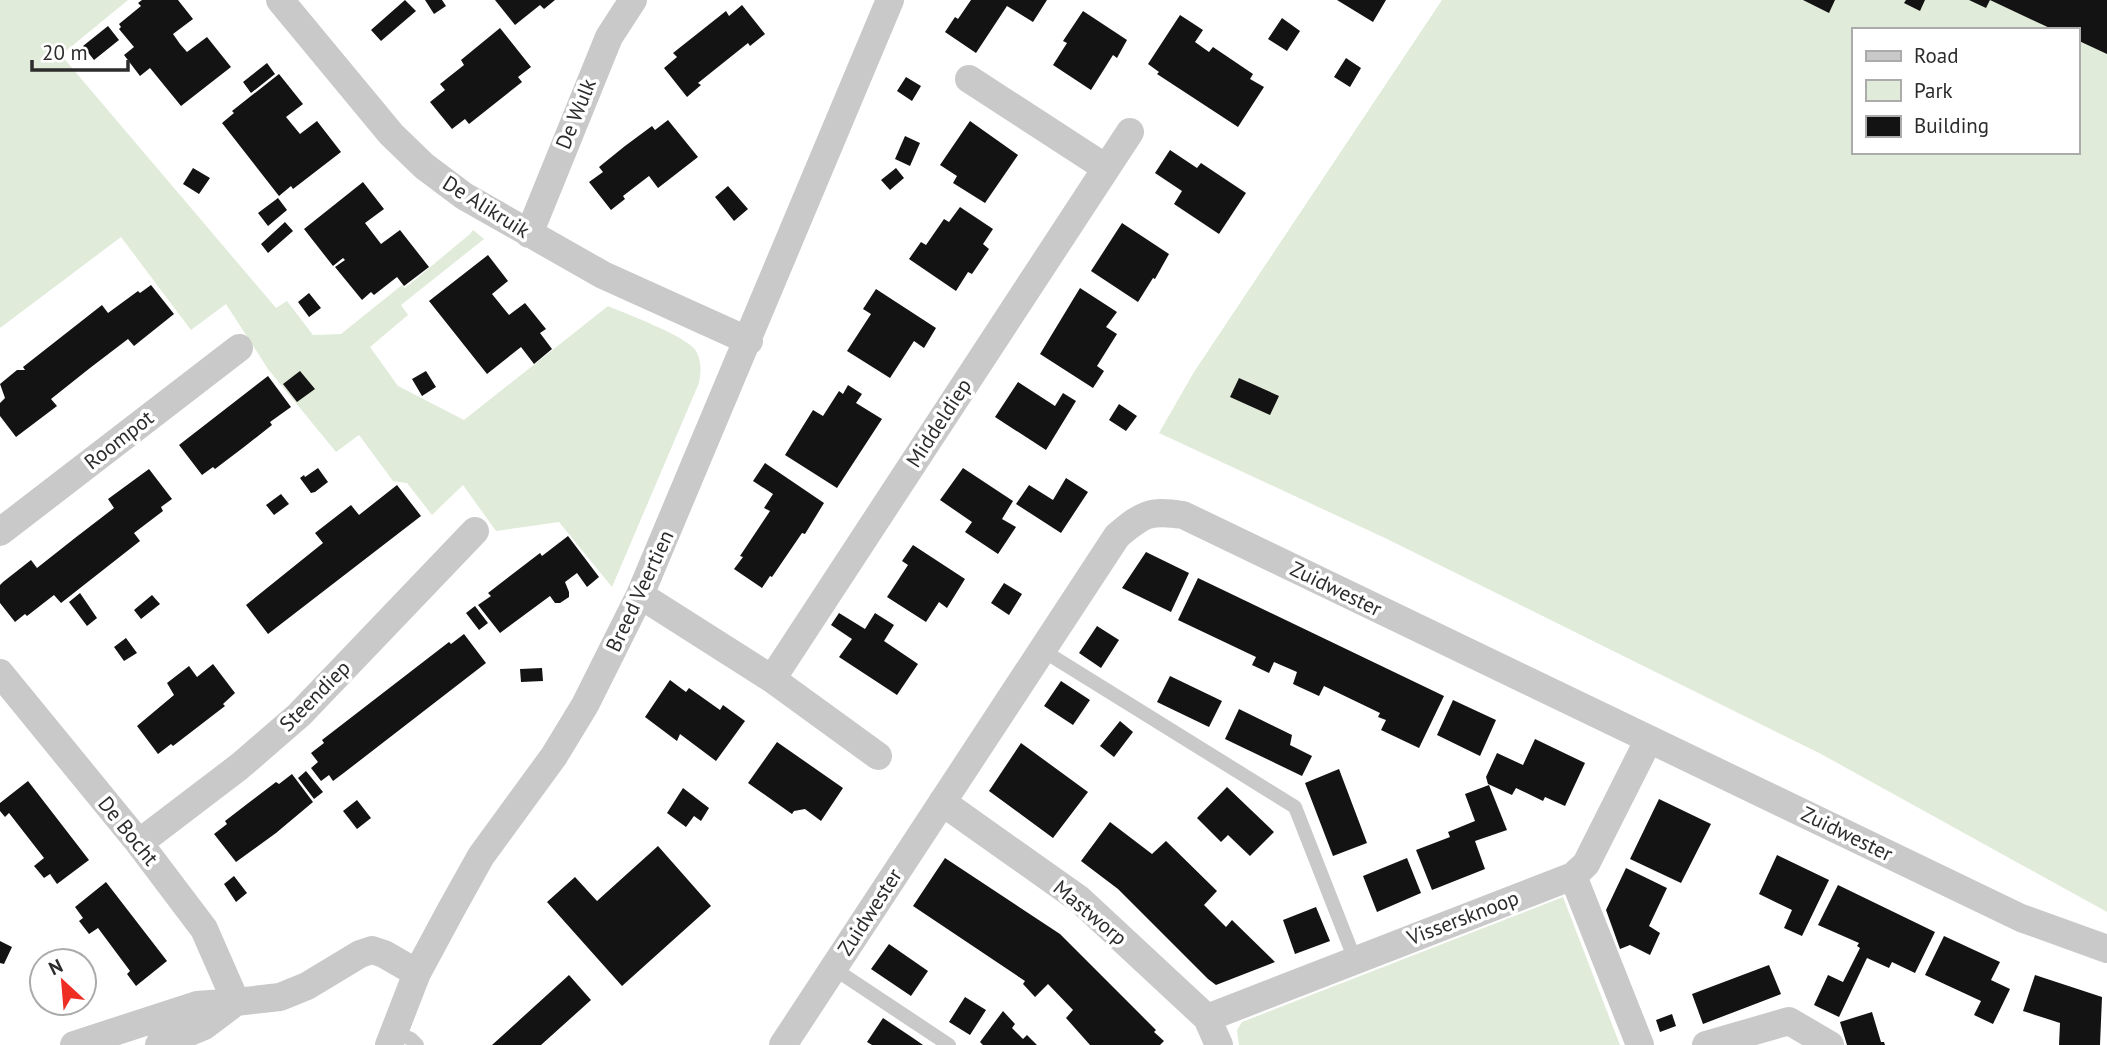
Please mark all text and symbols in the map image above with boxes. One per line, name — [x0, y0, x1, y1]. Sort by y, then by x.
scale bar — [32, 28, 128, 72]
legend — [1852, 28, 2079, 154]
text: 20 m — [42, 39, 88, 66]
text: Road — [1914, 42, 1958, 69]
street label: De Wulk — [549, 75, 602, 153]
text: Park — [1914, 77, 1953, 104]
text: Building — [1914, 112, 1989, 139]
street label: De Alikruik — [438, 169, 535, 244]
street label: Middeldiep — [900, 373, 977, 472]
street label: Roompot — [79, 404, 159, 475]
street label: Breed Veertien — [600, 526, 680, 656]
street label: Zuidwester — [1286, 555, 1386, 622]
street label: Steendiep — [273, 654, 356, 737]
street label: De Bocht — [92, 790, 165, 871]
street label: Zuidwester — [1797, 800, 1897, 867]
street label: Zuidwester — [831, 863, 908, 960]
street label: Mastworp — [1048, 874, 1133, 951]
street label: Vissersknoop — [1402, 884, 1522, 952]
north arrow — [28, 947, 98, 1017]
text: N — [45, 953, 66, 980]

